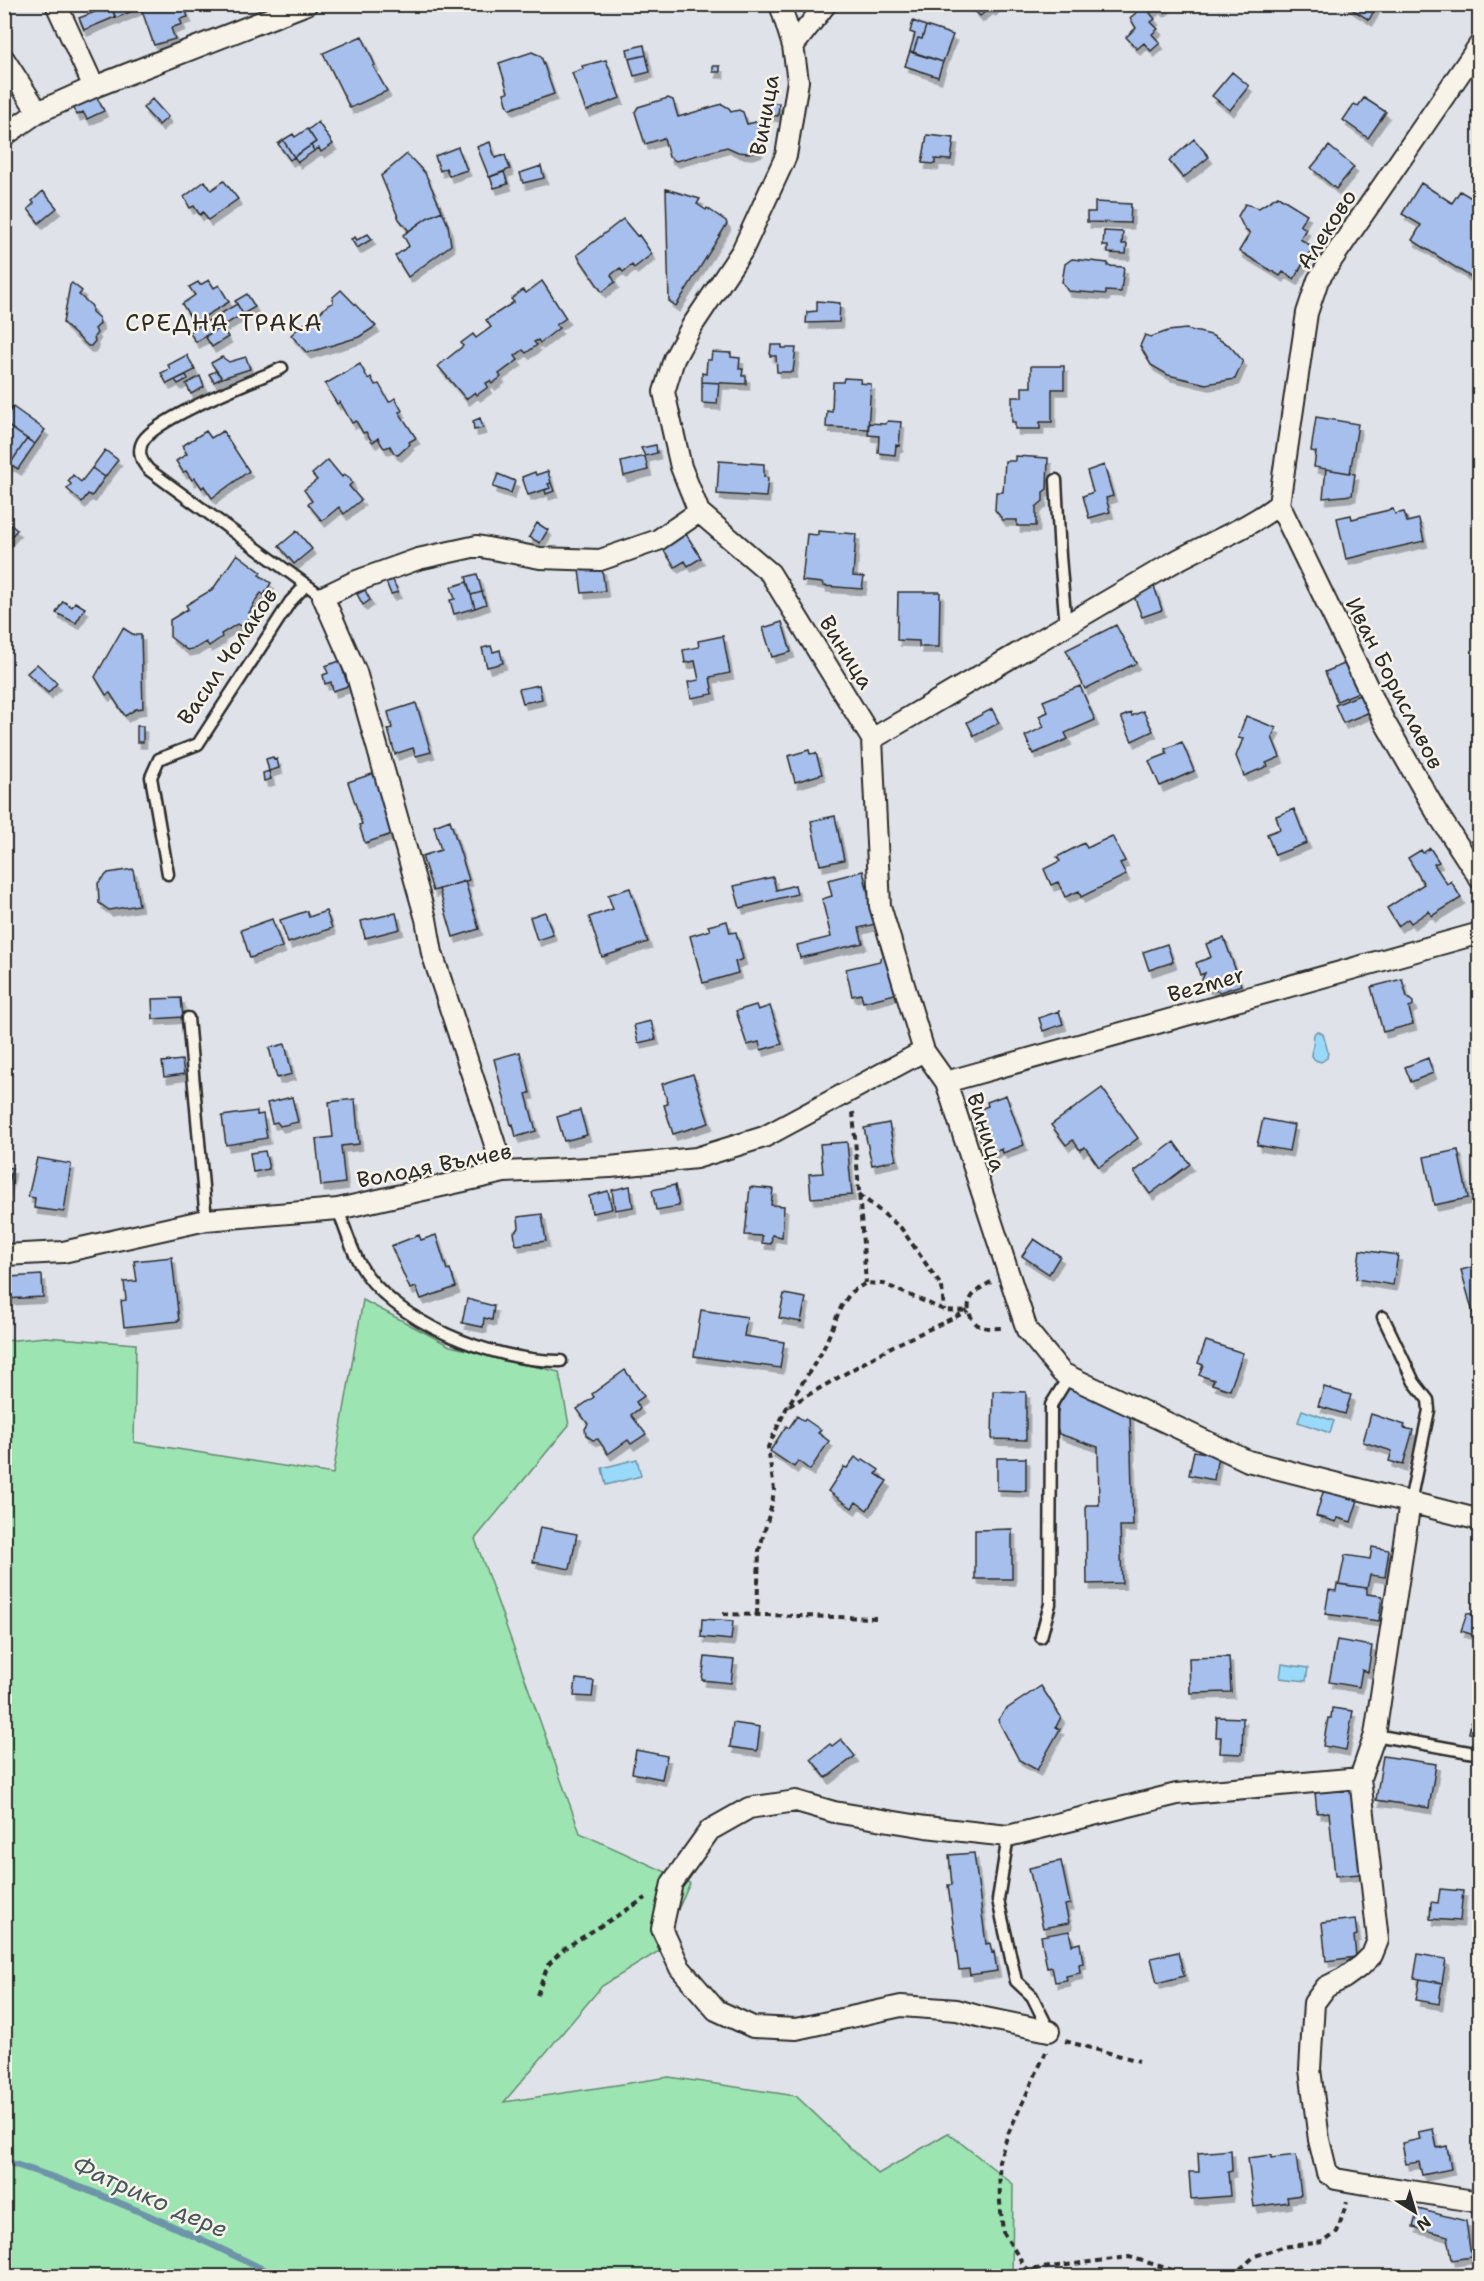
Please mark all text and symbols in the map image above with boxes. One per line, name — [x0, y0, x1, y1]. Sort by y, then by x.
street label: Виница — [743, 72, 786, 158]
street label: Алеково — [1290, 184, 1363, 275]
district label: СРЕДНА ТРАКА — [125, 307, 323, 339]
street label: Васил Чолаков — [171, 582, 284, 731]
street label: Иван Бориславов — [1339, 592, 1450, 774]
street label: Виница — [813, 610, 881, 695]
street label: Bezmer — [1164, 960, 1248, 1009]
street label: Виница — [960, 1089, 1013, 1176]
street label: Володя Вълчев — [354, 1136, 514, 1195]
water label: Фатрико дере — [67, 2148, 233, 2246]
north arrow — [1385, 2182, 1445, 2242]
text: N — [1412, 2211, 1435, 2236]

